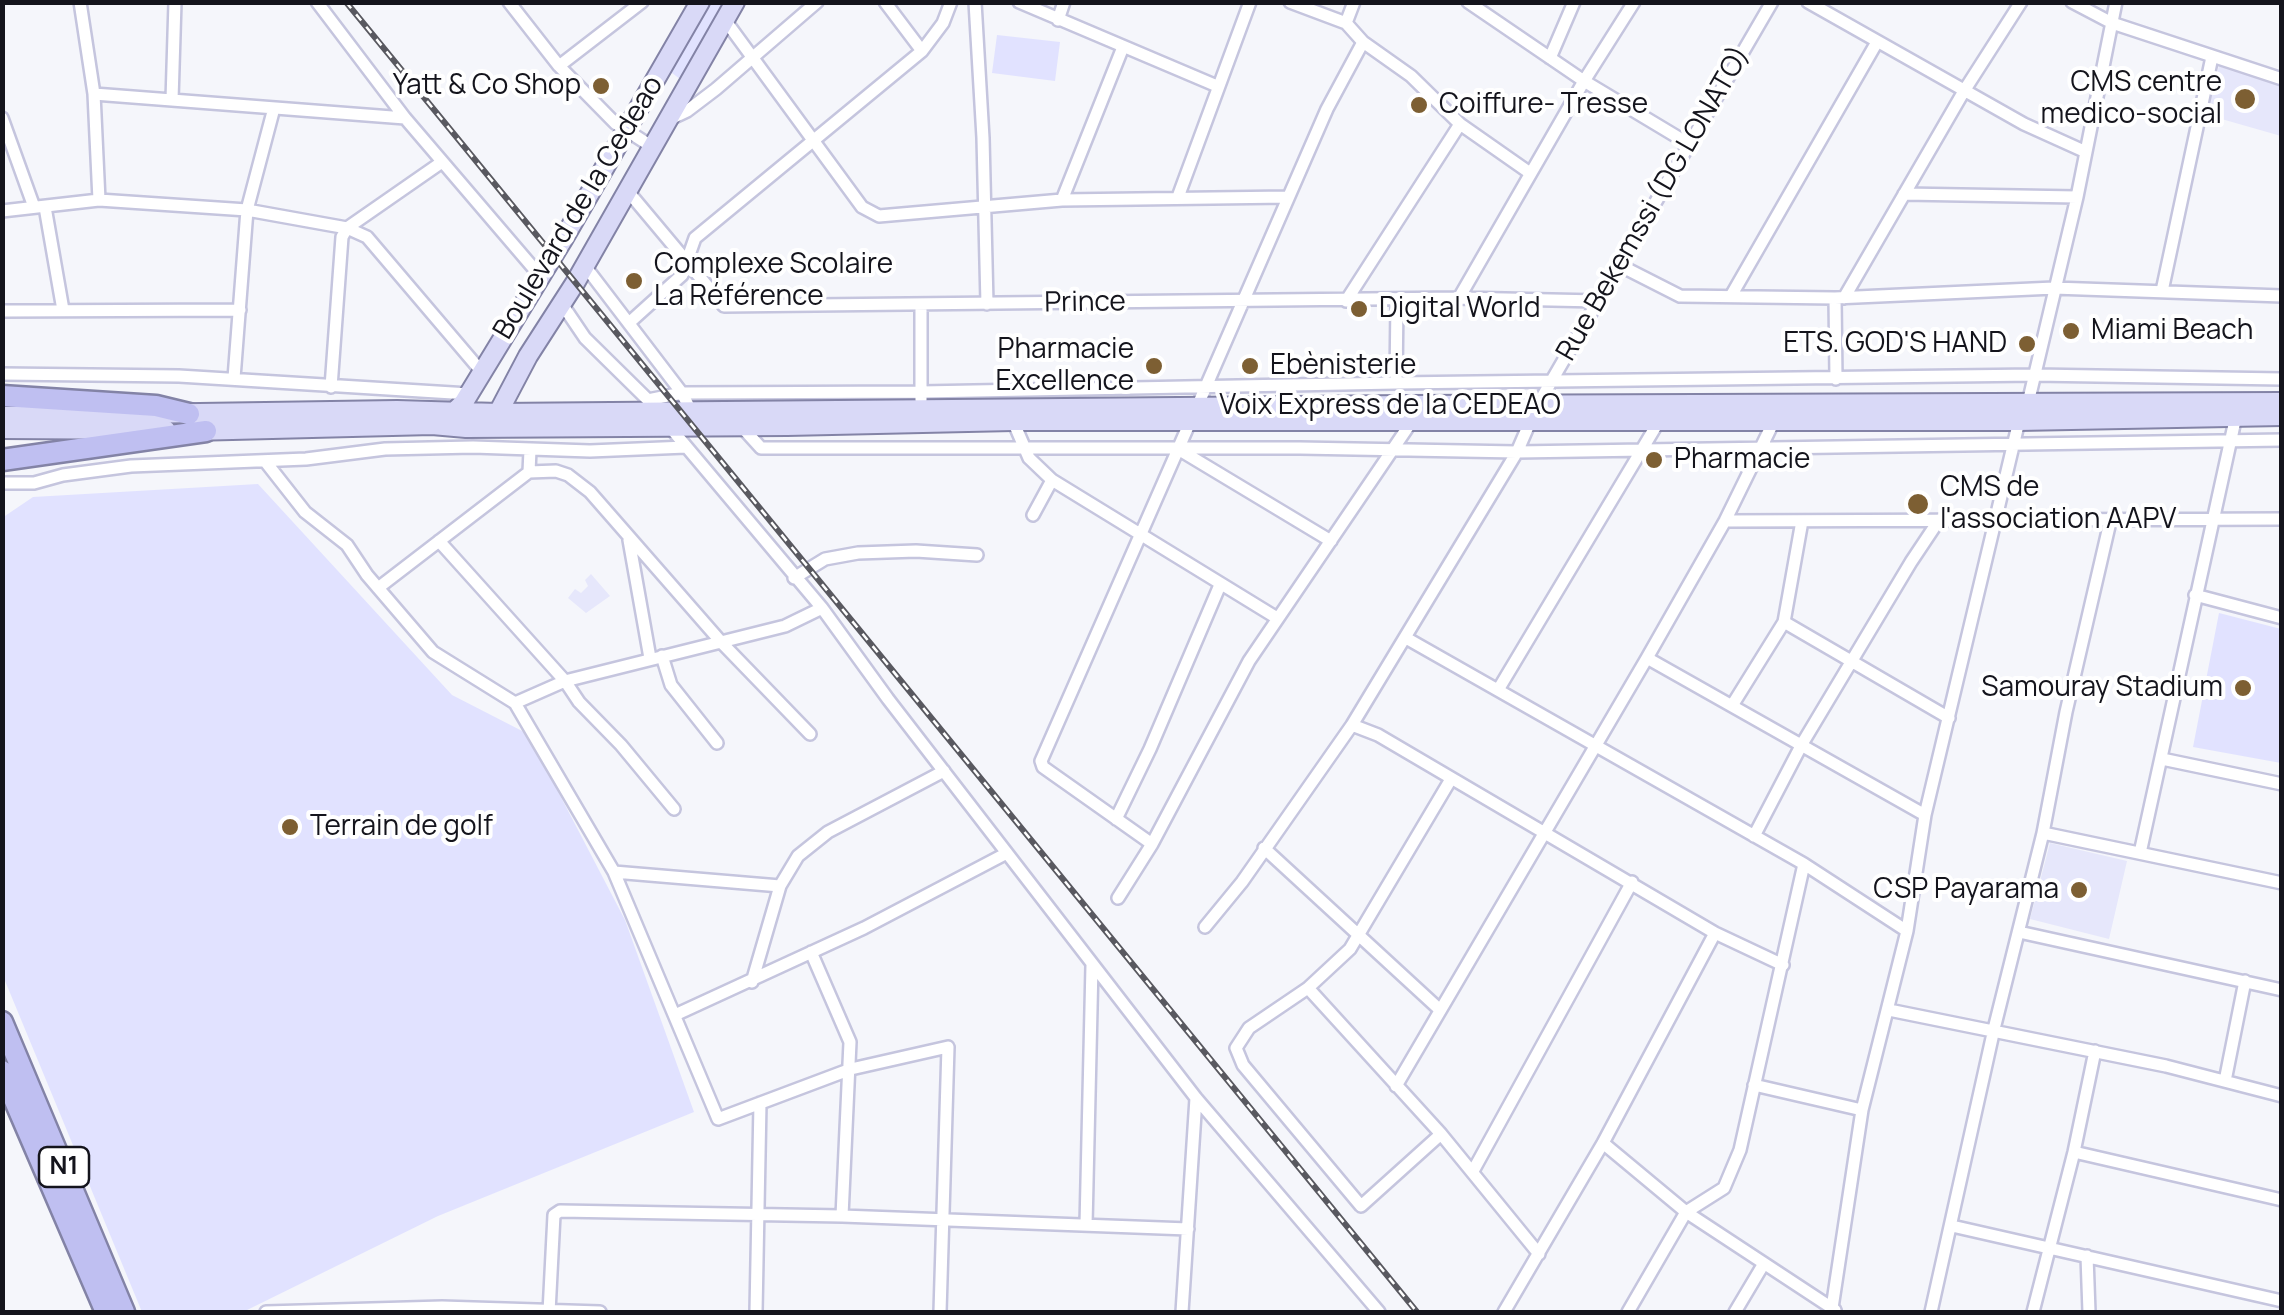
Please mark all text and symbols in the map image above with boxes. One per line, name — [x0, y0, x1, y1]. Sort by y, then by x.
street label: Rue Bekemssi (DG LONATO) — [1550, 41, 1758, 367]
place label: CMS centre medico-social — [2040, 66, 2222, 132]
place label: Yatt & Co Shop — [393, 69, 581, 103]
street label: Boulevard de la Cedeao — [487, 70, 671, 346]
marker: Yatt & Co Shop — [590, 75, 612, 97]
marker: CMS centre medico-social — [2232, 86, 2258, 112]
place label: Coiffure- Tresse — [1439, 88, 1648, 122]
marker: Coiffure- Tresse — [1408, 94, 1430, 116]
place label: Complexe Scolaire La Référence — [654, 248, 893, 314]
marker: Complexe Scolaire La Référence — [623, 270, 645, 292]
street label: Prince — [1044, 285, 1126, 321]
place label: Digital World — [1379, 292, 1541, 326]
marker: Digital World — [1348, 298, 1370, 320]
place label: Miami Beach — [2091, 314, 2253, 348]
marker: Miami Beach — [2060, 320, 2082, 342]
place label: ETS. GOD'S HAND — [1783, 327, 2007, 361]
place label: Pharmacie Excellence — [995, 333, 1134, 399]
marker: ETS. GOD'S HAND — [2016, 333, 2038, 355]
place label: Ebènisterie — [1270, 349, 1416, 383]
marker: Pharmacie Excellence — [1143, 355, 1165, 377]
marker: Ebènisterie — [1239, 355, 1261, 377]
street label: Voix Express de la CEDEAO — [1219, 389, 1561, 423]
place label: Pharmacie — [1674, 443, 1810, 477]
marker: Pharmacie — [1643, 449, 1665, 471]
place label: CMS de l'association AAPV — [1940, 471, 2176, 537]
marker: CMS de l'association AAPV — [1905, 491, 1931, 517]
place label: Samouray Stadium — [1981, 671, 2223, 705]
marker: Samouray Stadium — [2232, 677, 2254, 699]
place label: Terrain de golf — [310, 810, 493, 844]
marker: Terrain de golf — [279, 816, 301, 838]
place label: CSP Payarama — [1873, 873, 2059, 907]
marker: CSP Payarama — [2068, 879, 2090, 901]
road number: N1 — [39, 1147, 89, 1187]

